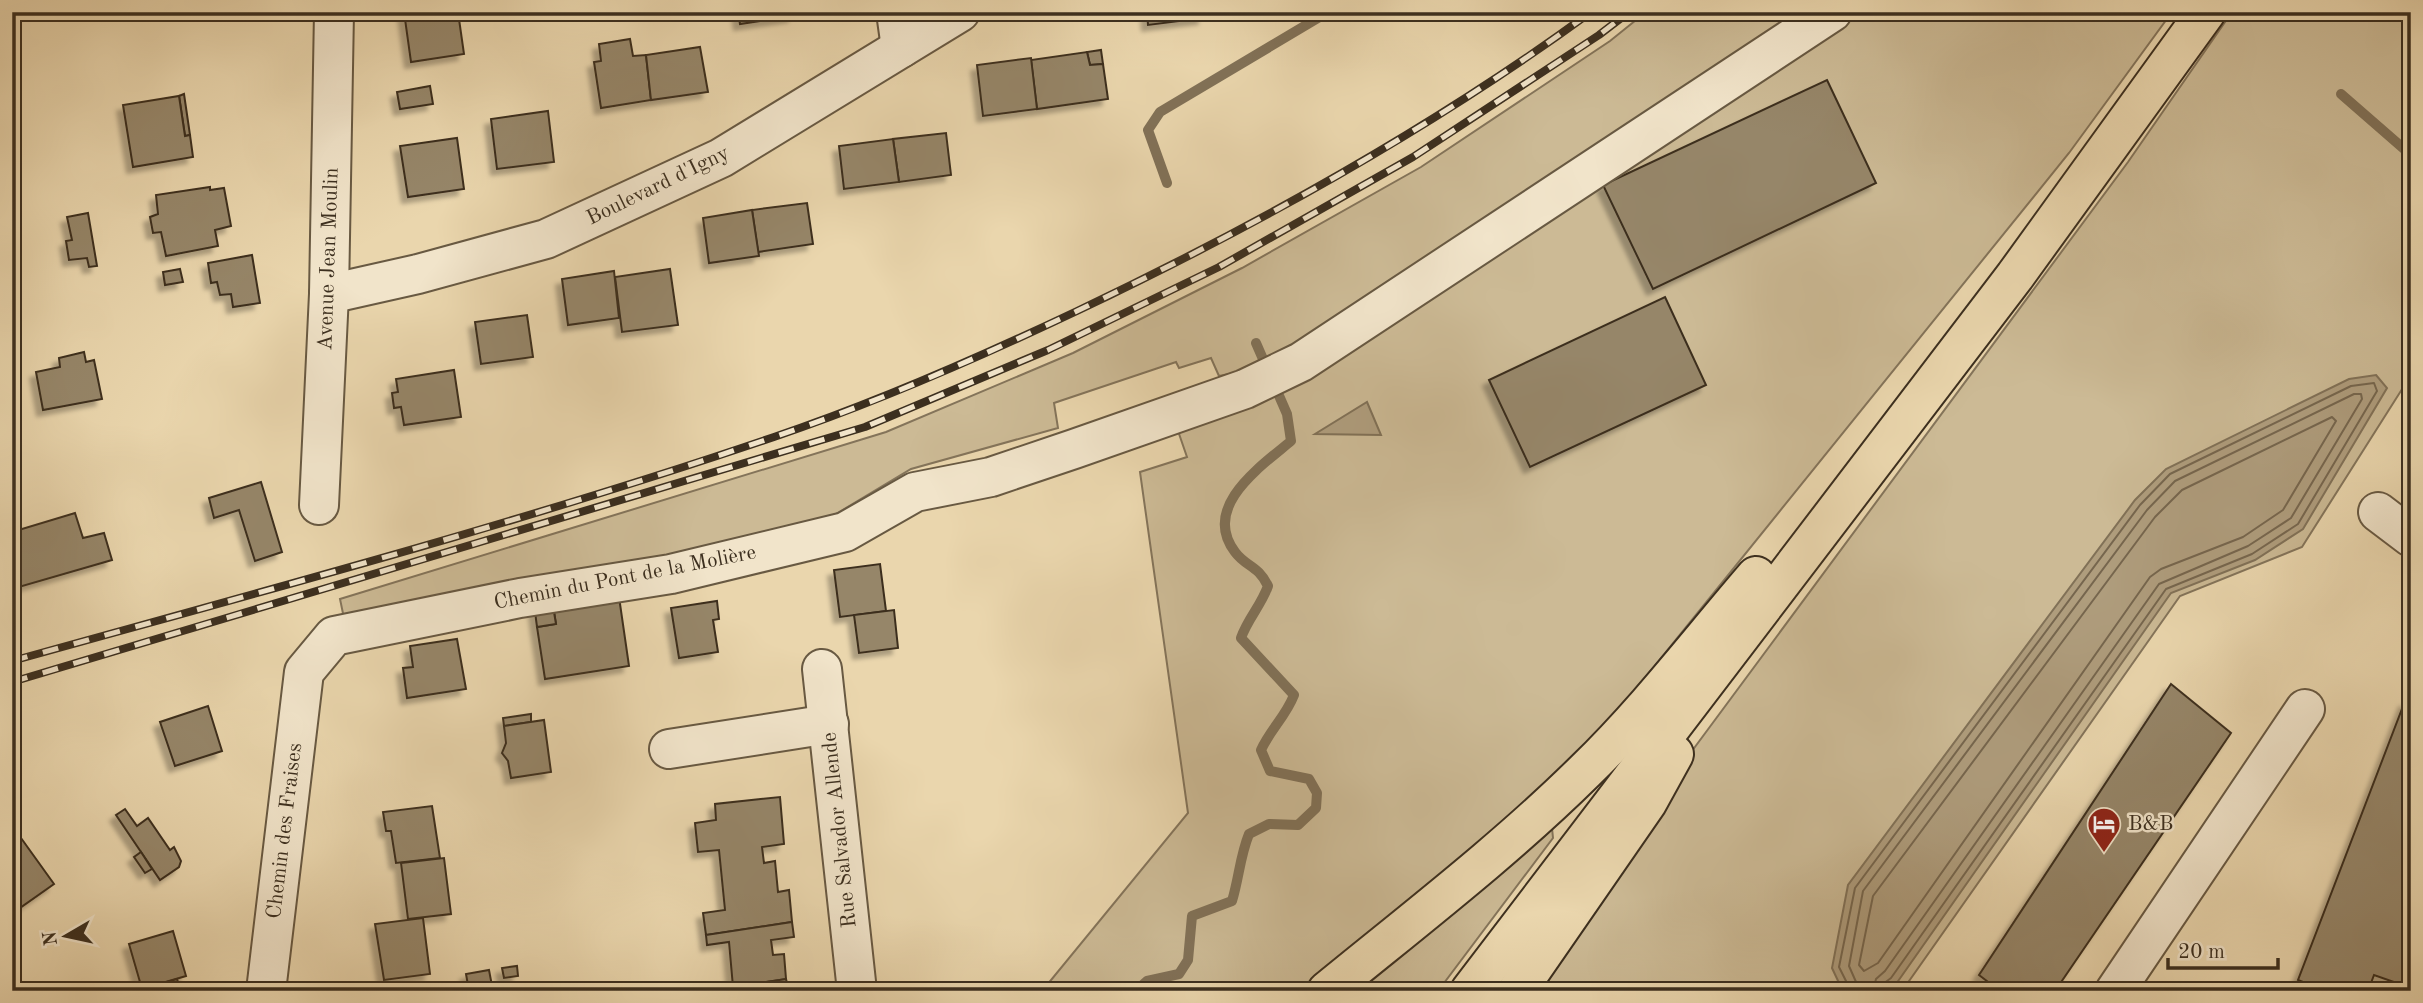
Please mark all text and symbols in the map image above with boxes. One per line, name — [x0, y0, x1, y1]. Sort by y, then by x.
street label: Boulevard d'Igny — [583, 142, 733, 230]
street label: Avenue Jean Moulin — [315, 167, 343, 351]
street label: Chemin du Pont de la Molière — [492, 542, 758, 614]
street label: Rue Salvador Allende — [819, 731, 861, 929]
street label: Chemin des Fraises — [264, 742, 306, 920]
hotel icon: B&B — [2085, 805, 2123, 854]
place label: B&B — [2128, 814, 2174, 835]
north arrow — [32, 902, 102, 972]
scale bar — [2168, 926, 2278, 970]
text: N — [41, 929, 62, 947]
text: 20 m — [2178, 942, 2225, 963]

